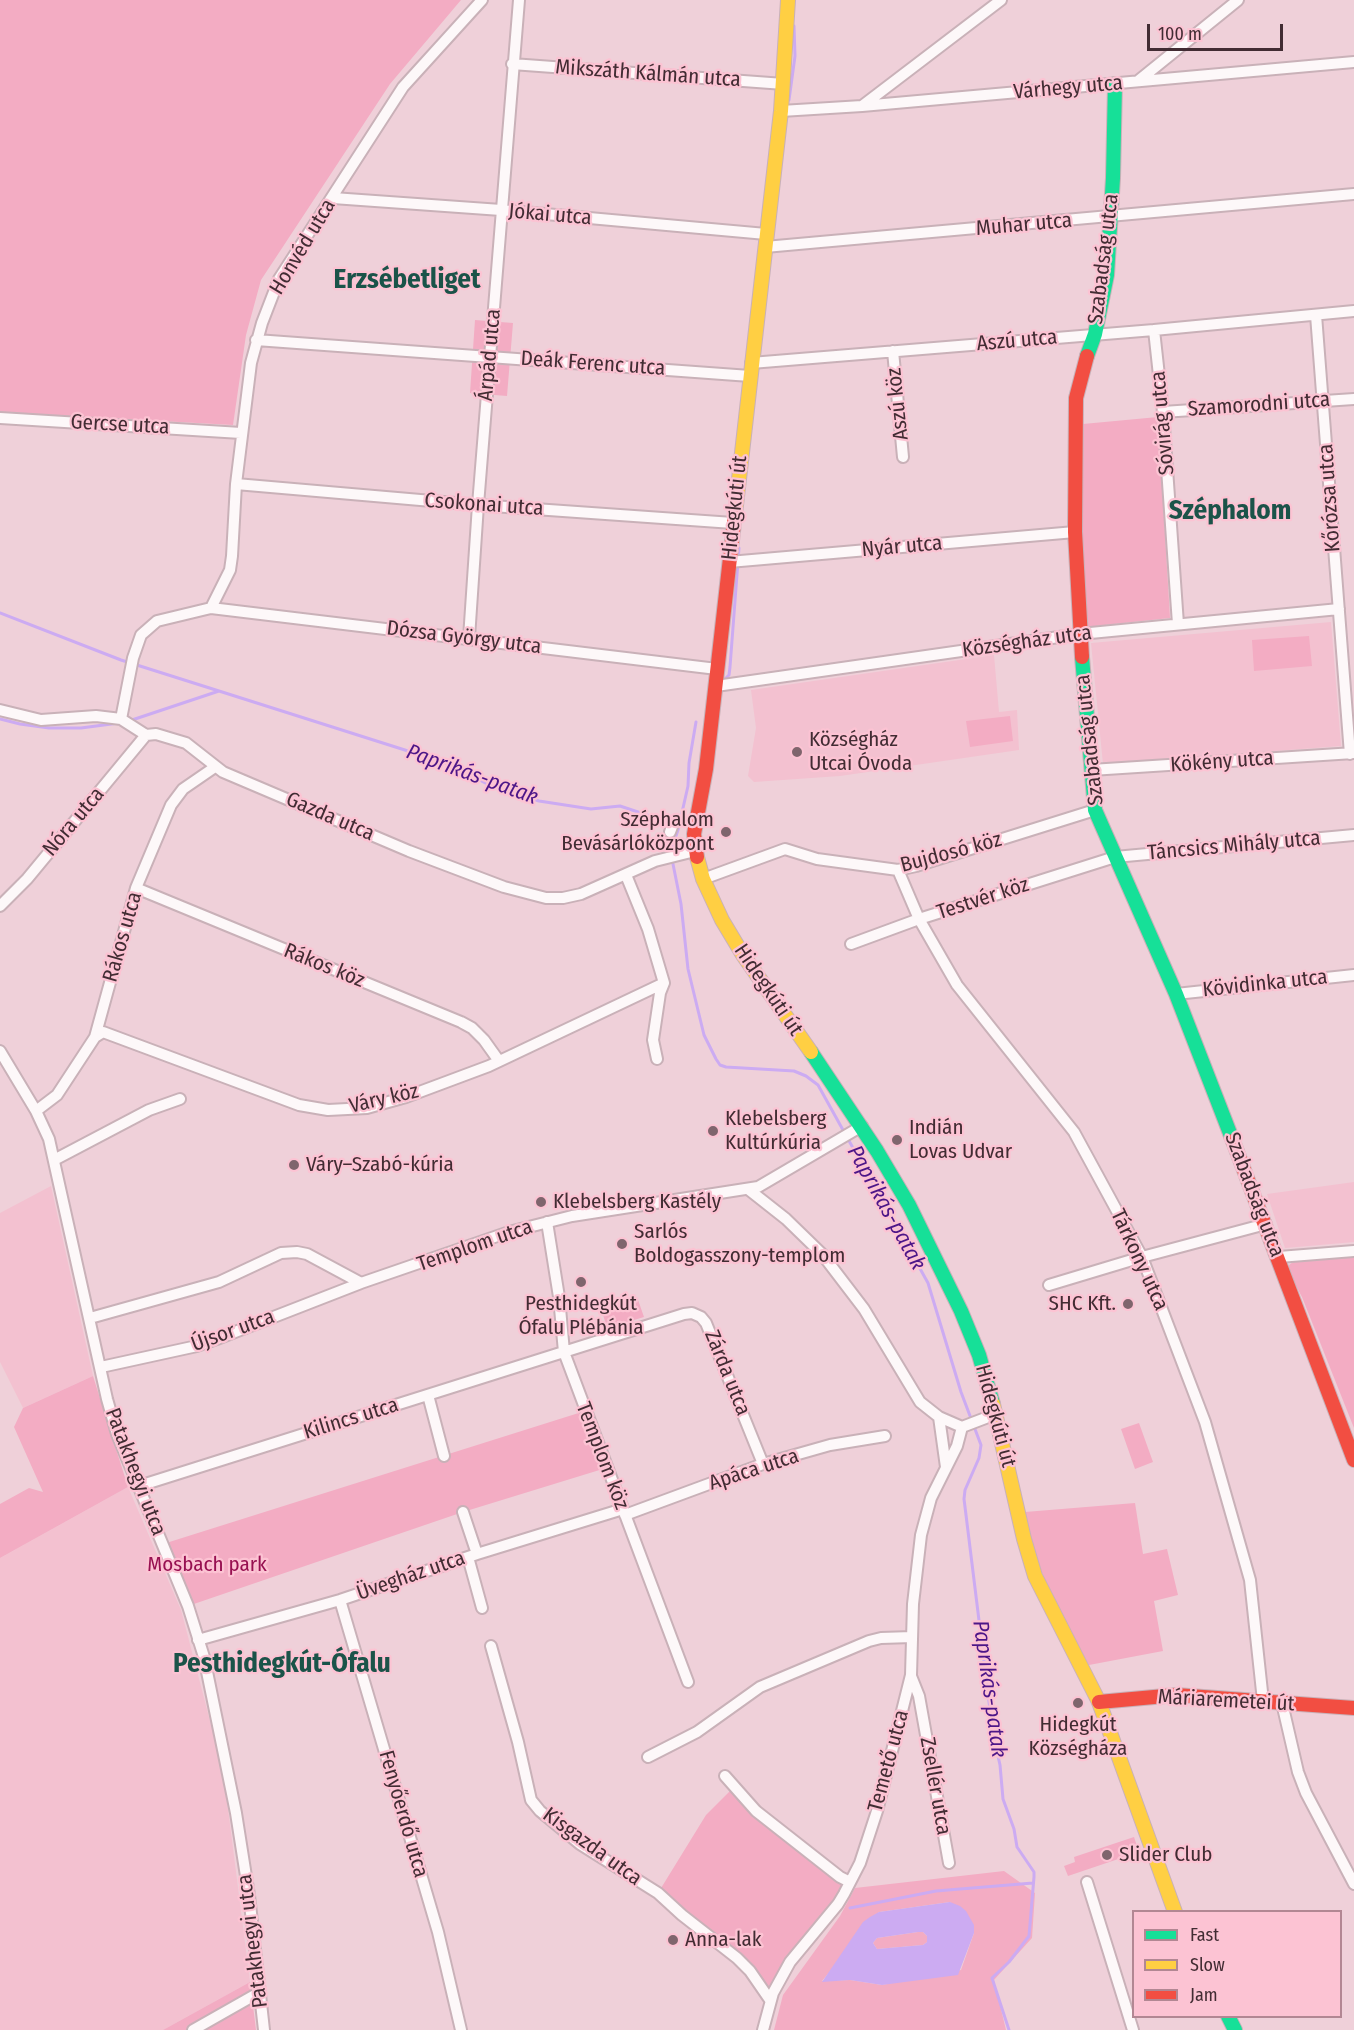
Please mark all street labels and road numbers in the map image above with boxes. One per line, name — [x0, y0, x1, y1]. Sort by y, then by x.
street label: Mikszáth Kálmán utca — [554, 55, 742, 93]
street label: Várhegy utca — [1012, 71, 1124, 105]
street label: Szabadság utca — [1083, 192, 1125, 326]
street label: Honvéd utca — [265, 195, 341, 299]
street label: Jókai utca — [507, 199, 593, 231]
street label: Muhar utca — [975, 208, 1073, 242]
street label: Árpád utca — [473, 308, 507, 402]
street label: Aszú utca — [976, 325, 1058, 357]
street label: Deák Ferenc utca — [520, 346, 666, 382]
street label: Aszú köz — [882, 366, 914, 442]
street label: Sóvirág utca — [1146, 370, 1180, 476]
street label: Szamorodni utca — [1187, 387, 1331, 423]
street label: Gercse utca — [70, 410, 170, 440]
street label: Kőrózsa utca — [1314, 443, 1346, 553]
street label: Hidegkúti út — [717, 454, 753, 562]
street label: Csokonai utca — [424, 488, 544, 522]
street label: Nyár utca — [861, 531, 943, 563]
street label: Dózsa György utca — [385, 616, 543, 660]
street label: Községház utca — [961, 620, 1093, 664]
street label: Szabadság utca — [1071, 673, 1109, 807]
street label: Kökény utca — [1169, 746, 1275, 778]
street label: Nóra utca — [38, 782, 110, 862]
street label: Gazda utca — [282, 787, 378, 847]
street label: Táncsics Mihály utca — [1146, 826, 1322, 866]
street label: Bujdosó köz — [898, 827, 1004, 879]
street label: Testvér köz — [934, 872, 1032, 926]
street label: Rákos utca — [98, 889, 148, 985]
street label: Rákos köz — [280, 938, 368, 994]
street label: Hidegkúti út — [728, 939, 808, 1041]
street label: Kövidinka utca — [1201, 965, 1329, 1003]
street label: Váry köz — [347, 1079, 421, 1119]
street label: Szabadság utca — [1219, 1129, 1289, 1261]
street label: Tárkony utca — [1105, 1205, 1173, 1315]
street label: Templom utca — [414, 1214, 536, 1278]
street label: Újsor utca — [188, 1304, 278, 1358]
street label: Zárda utca — [699, 1327, 755, 1419]
street label: Hidegkúti út — [969, 1362, 1021, 1470]
street label: Kilincs utca — [301, 1393, 401, 1445]
street label: Templom köz — [570, 1399, 634, 1513]
street label: Patakhegyi utca — [99, 1405, 171, 1539]
street label: Apáca utca — [706, 1444, 802, 1496]
street label: Üvegház utca — [353, 1546, 469, 1606]
street label: Máriaremetei út — [1157, 1685, 1295, 1717]
street label: Temető utca — [863, 1707, 915, 1815]
street label: Zsellér utca — [914, 1735, 956, 1837]
street label: Fenyőerdő utca — [373, 1748, 433, 1880]
street label: Kisgazda utca — [538, 1803, 646, 1891]
street label: Patakhegyi utca — [232, 1873, 274, 2009]

